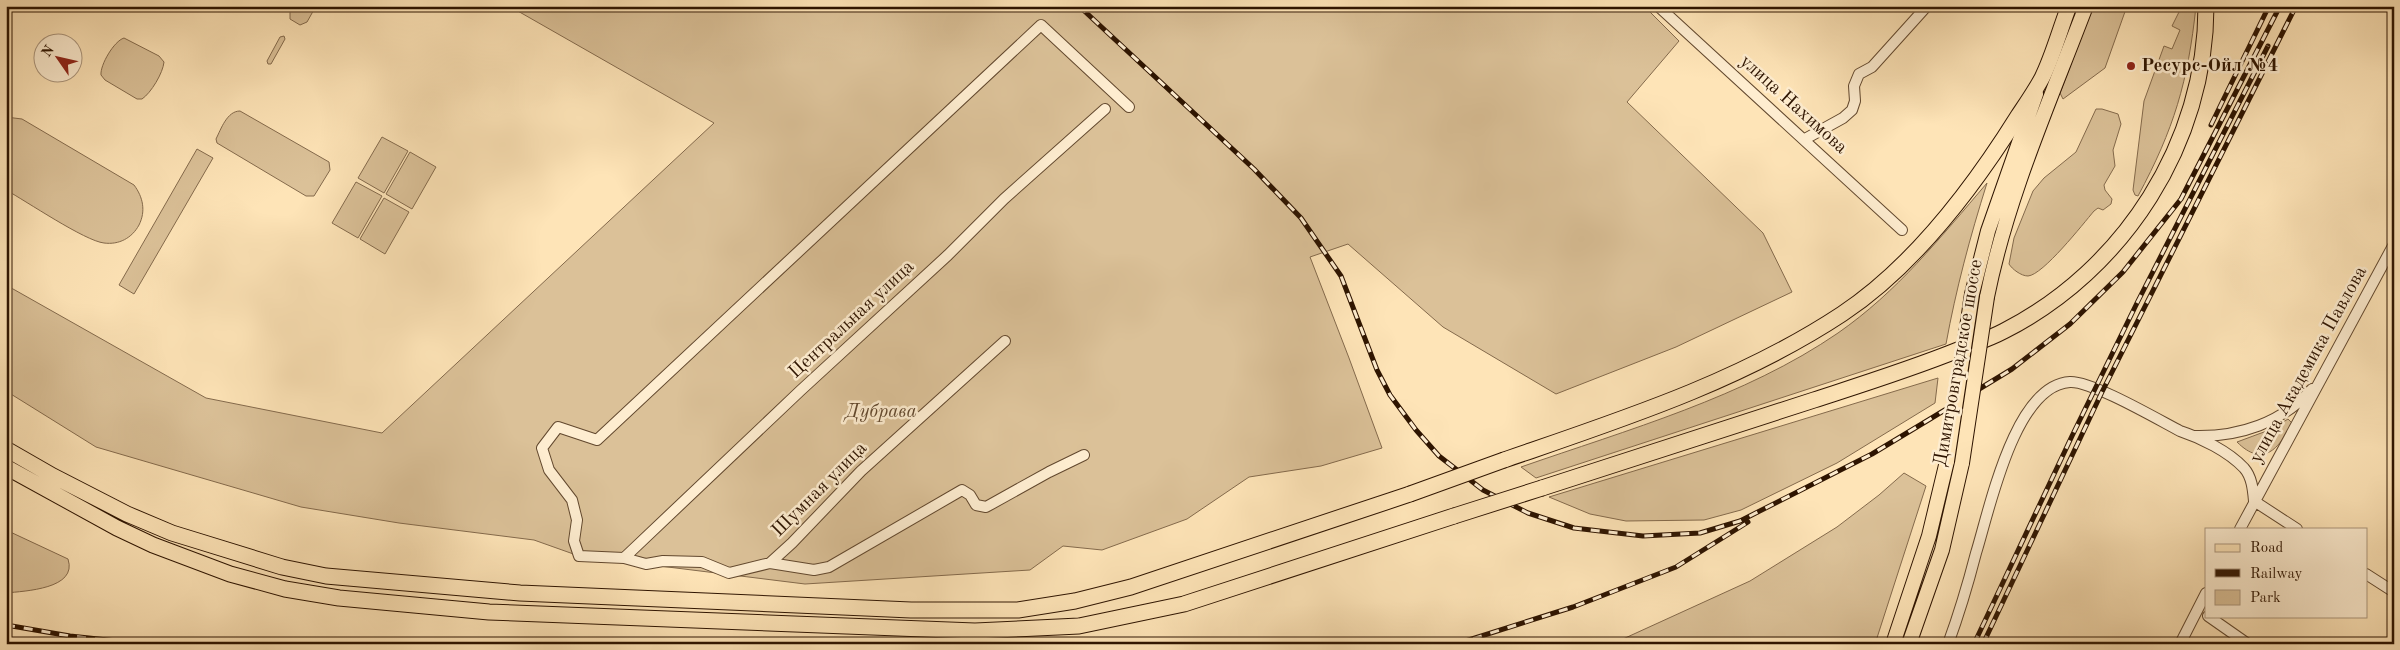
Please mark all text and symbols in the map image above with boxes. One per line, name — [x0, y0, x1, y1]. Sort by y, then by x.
north arrow — [32, 32, 82, 82]
text: N — [39, 43, 57, 60]
street label: улица Нахимова — [1736, 52, 1851, 158]
place label: Ресурс-Ойл №4 — [2141, 57, 2279, 76]
marker: Ресурс-Ойл №4 — [2125, 60, 2137, 72]
street label: Центральная улица — [786, 257, 919, 383]
street label: Димитровградское шоссе — [1931, 258, 1987, 468]
street label: улица Академика Павлова — [2247, 263, 2371, 467]
park label: Дубрава — [842, 402, 917, 422]
street label: Шумная улица — [769, 438, 872, 541]
legend — [2205, 528, 2368, 618]
text: Road — [2250, 541, 2284, 556]
text: Railway — [2250, 567, 2303, 582]
text: Park — [2250, 591, 2281, 606]

